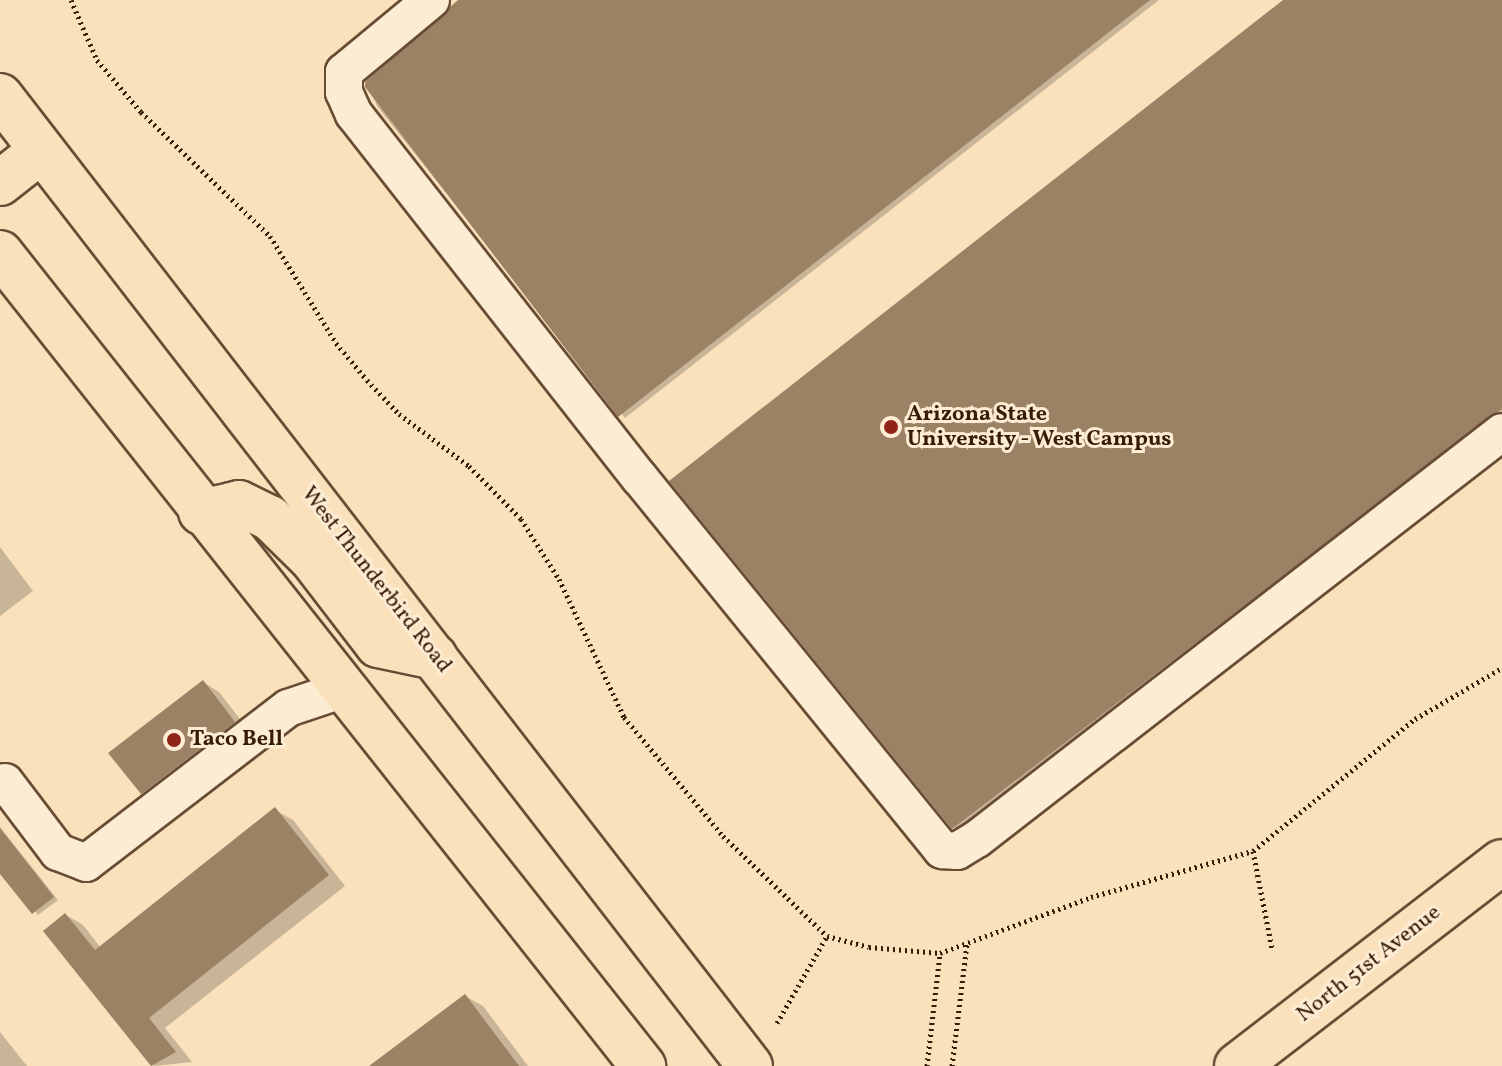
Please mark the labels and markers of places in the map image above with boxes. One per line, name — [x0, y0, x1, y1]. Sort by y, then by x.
place label: Arizona State University - West Campus — [907, 401, 1173, 452]
marker: Arizona State University - West Campus — [882, 418, 900, 436]
place label: Taco Bell — [190, 727, 283, 753]
marker: Taco Bell — [165, 731, 183, 749]

